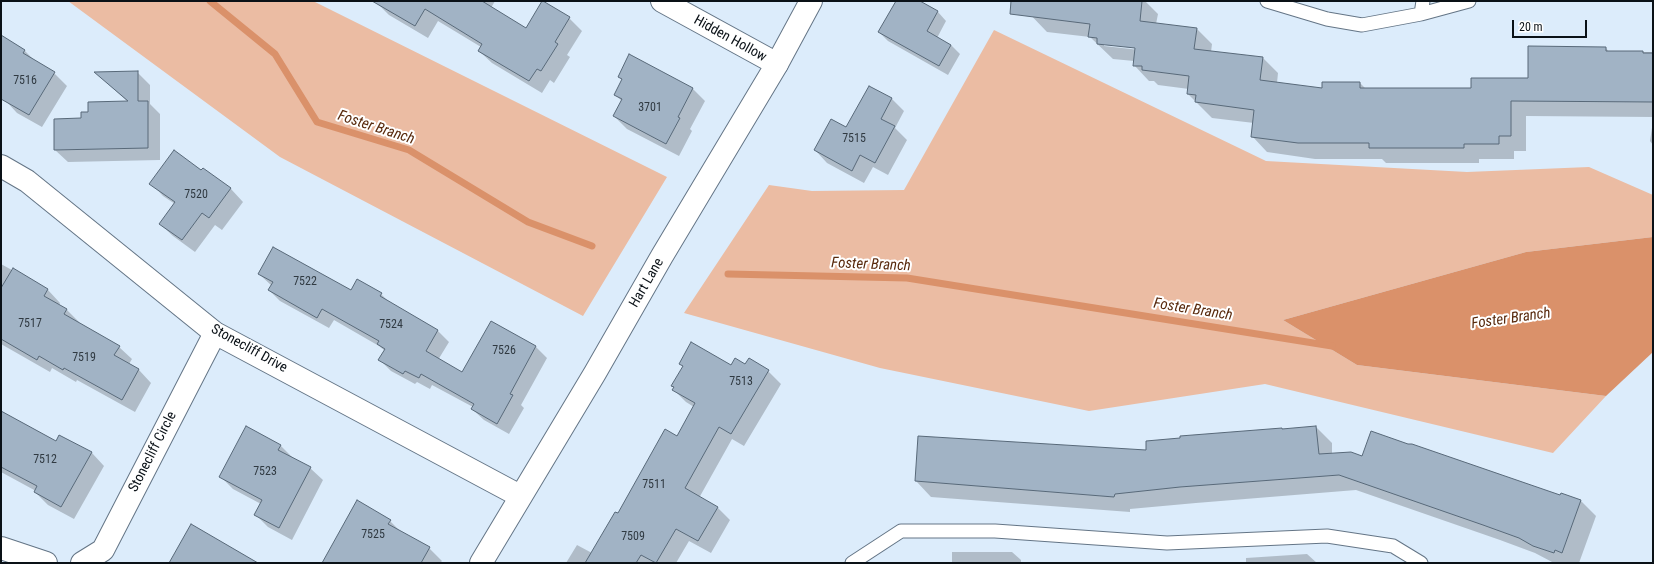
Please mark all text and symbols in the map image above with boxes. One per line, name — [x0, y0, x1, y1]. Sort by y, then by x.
street label: Hidden Hollow — [691, 12, 769, 66]
scale bar — [1514, 12, 1589, 38]
text: 20 m — [1519, 20, 1543, 34]
house number: 7516 — [13, 74, 37, 88]
house number: 3701 — [638, 101, 662, 115]
water label: Foster Branch — [335, 107, 417, 149]
house number: 7515 — [842, 132, 866, 146]
house number: 7520 — [184, 188, 208, 202]
street label: Hart Lane — [626, 255, 668, 311]
water label: Foster Branch — [831, 255, 911, 275]
house number: 7522 — [293, 275, 317, 289]
water label: Foster Branch — [1152, 295, 1234, 325]
water label: Foster Branch — [1470, 305, 1552, 333]
house number: 7517 — [18, 317, 42, 331]
house number: 7524 — [379, 318, 403, 332]
street label: Stonecliff Drive — [208, 321, 290, 377]
house number: 7526 — [492, 344, 516, 358]
house number: 7519 — [72, 351, 96, 365]
house number: 7513 — [729, 375, 753, 389]
street label: Stonecliff Circle — [126, 409, 180, 495]
house number: 7512 — [33, 453, 57, 467]
house number: 7523 — [253, 465, 277, 479]
house number: 7511 — [642, 478, 666, 492]
house number: 7525 — [361, 528, 385, 542]
house number: 7509 — [621, 530, 645, 544]

